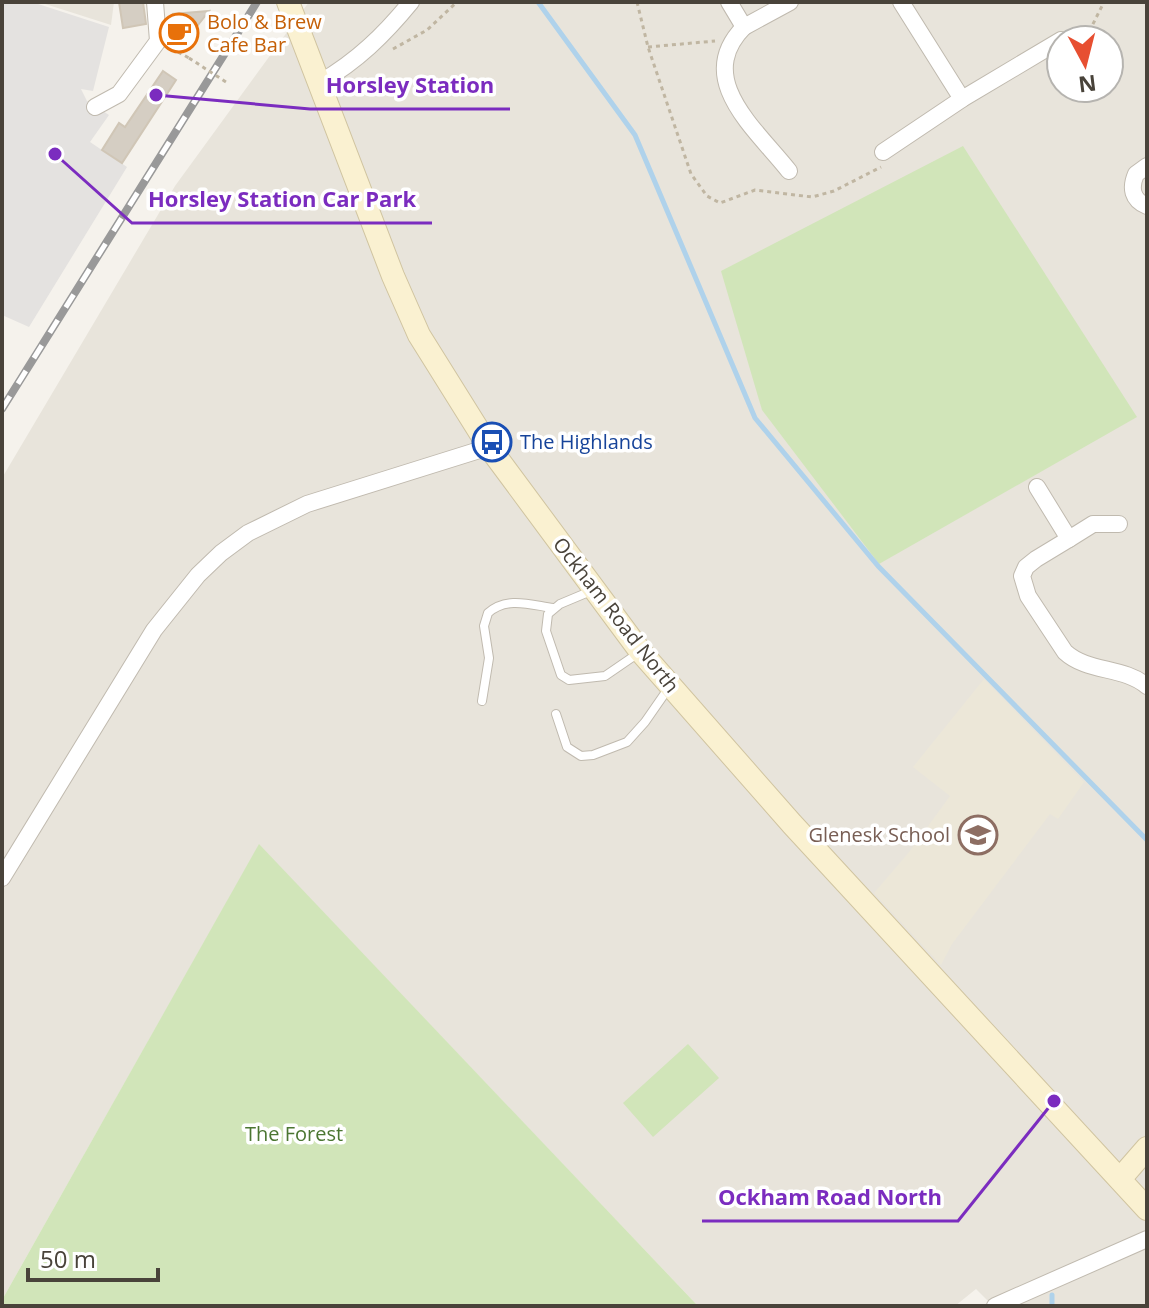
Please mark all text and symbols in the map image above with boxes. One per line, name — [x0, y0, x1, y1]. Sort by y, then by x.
place label: Bolo & Brew Cafe Bar — [207, 8, 322, 58]
cafe icon: Bolo & Brew Cafe Bar — [158, 12, 200, 54]
north arrow — [1045, 24, 1125, 104]
callout: Horsley Station — [310, 63, 510, 109]
text: Horsley Station — [326, 69, 494, 99]
text: N — [1077, 69, 1098, 101]
callout: Horsley Station Car Park — [132, 177, 432, 223]
text: Horsley Station Car Park — [148, 183, 416, 213]
bus stop icon: The Highlands — [471, 421, 513, 463]
place label: The Highlands — [520, 428, 653, 455]
street label: Ockham Road North — [547, 531, 686, 698]
school or university icon: Glenesk School — [957, 814, 999, 856]
place label: Glenesk School — [809, 821, 950, 848]
park label: The Forest — [245, 1120, 343, 1147]
callout: Ockham Road North — [702, 1175, 958, 1221]
text: Ockham Road North — [718, 1181, 942, 1211]
scale bar — [28, 1232, 158, 1282]
text: 50 m — [40, 1242, 96, 1275]

